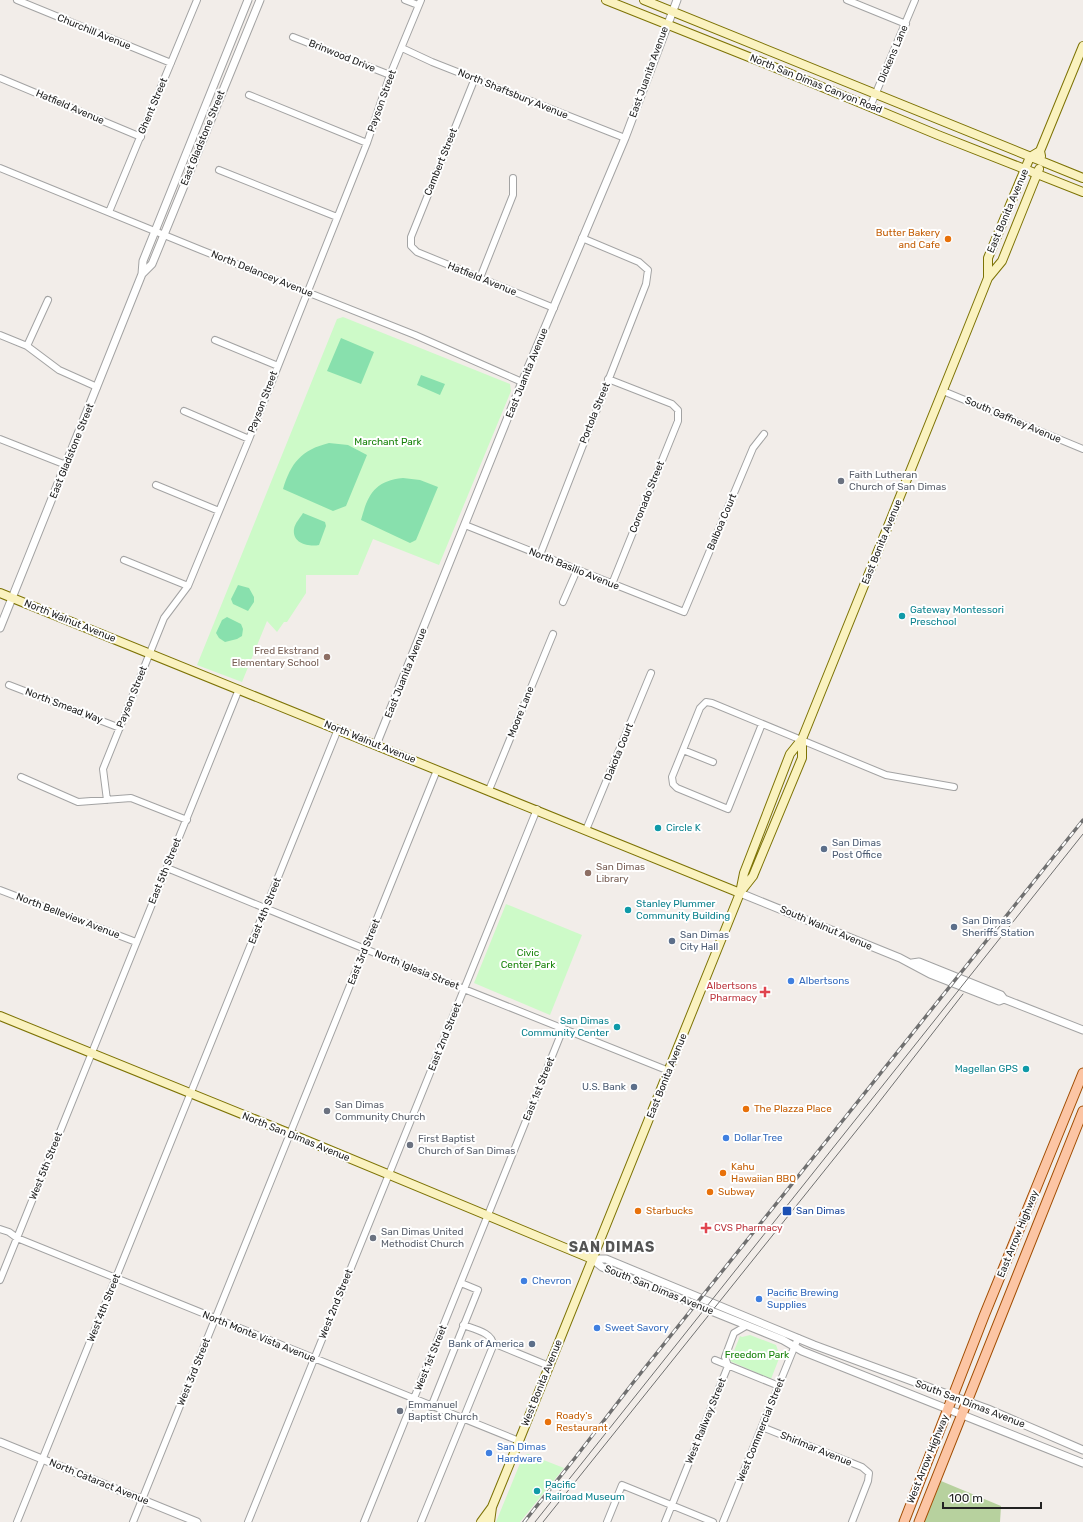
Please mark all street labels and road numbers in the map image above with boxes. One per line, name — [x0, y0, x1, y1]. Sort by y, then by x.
street label: Churchill Avenue — [55, 12, 133, 52]
street label: Dickens Lane — [875, 23, 911, 85]
street label: East Juanita Avenue — [627, 24, 671, 119]
street label: Brinwood Drive — [307, 37, 377, 75]
street label: North San Dimas Canyon Road — [748, 52, 884, 116]
street label: North Shaftsbury Avenue — [456, 66, 570, 122]
street label: Payson Street — [365, 68, 399, 134]
street label: Ghent Street — [136, 76, 170, 136]
street label: Hatfield Avenue — [34, 87, 106, 127]
street label: East Gladstone Street — [178, 89, 228, 187]
street label: Cambert Street — [422, 126, 460, 197]
street label: East Bonita Avenue — [985, 167, 1031, 255]
street label: North Delancey Avenue — [209, 248, 315, 300]
street label: Hatfield Avenue — [446, 260, 519, 298]
street label: East Juanita Avenue — [503, 326, 551, 420]
street label: Payson Street — [246, 369, 280, 435]
street label: Portola Street — [577, 381, 613, 445]
street label: South Gaffney Avenue — [963, 394, 1063, 446]
street label: East Gladstone Street — [47, 402, 97, 500]
street label: Coronado Street — [627, 459, 667, 535]
street label: Balboa Court — [705, 492, 739, 552]
street label: East Bonita Avenue — [859, 497, 905, 586]
street label: North Basilio Avenue — [527, 545, 621, 593]
street label: North Walnut Avenue — [22, 597, 118, 645]
street label: East Juanita Avenue — [382, 626, 430, 720]
street label: Payson Street — [114, 664, 150, 730]
street label: Moore Lane — [505, 684, 537, 739]
street label: North Smead Way — [24, 686, 105, 726]
street label: North Walnut Avenue — [322, 718, 418, 766]
street label: Dakota Court — [602, 721, 636, 783]
street label: East 5th Street — [146, 836, 184, 906]
street label: East 4th Street — [246, 876, 284, 946]
street label: North Belleview Avenue — [15, 891, 122, 941]
street label: South Walnut Avenue — [778, 903, 874, 953]
street label: East 3rd Street — [345, 917, 383, 987]
street label: North Iglesia Street — [373, 948, 461, 992]
street label: East 2nd Street — [426, 1001, 464, 1073]
street label: East Bonita Avenue — [644, 1031, 690, 1120]
street label: East 1st Street — [521, 1055, 557, 1123]
street label: North San Dimas Avenue — [240, 1110, 352, 1164]
street label: West 5th Street — [27, 1130, 65, 1202]
street label: East Arrow Highway — [995, 1188, 1041, 1279]
street label: South San Dimas Avenue — [603, 1263, 716, 1318]
street label: West 2nd Street — [317, 1267, 355, 1341]
street label: West 4th Street — [85, 1272, 123, 1344]
street label: North Monte Vista Avenue — [201, 1309, 318, 1365]
street label: West 1st Street — [412, 1323, 450, 1392]
street label: West 3rd Street — [175, 1336, 213, 1408]
street label: West Bonita Avenue — [519, 1338, 565, 1428]
street label: West Railway Street — [683, 1376, 729, 1466]
street label: West Commercial Street — [735, 1376, 787, 1484]
street label: South San Dimas Avenue — [913, 1377, 1027, 1431]
street label: West Arrow Highway — [905, 1412, 952, 1505]
street label: Shirlmar Avenue — [778, 1429, 854, 1469]
street label: North Cataract Avenue — [47, 1457, 151, 1508]

